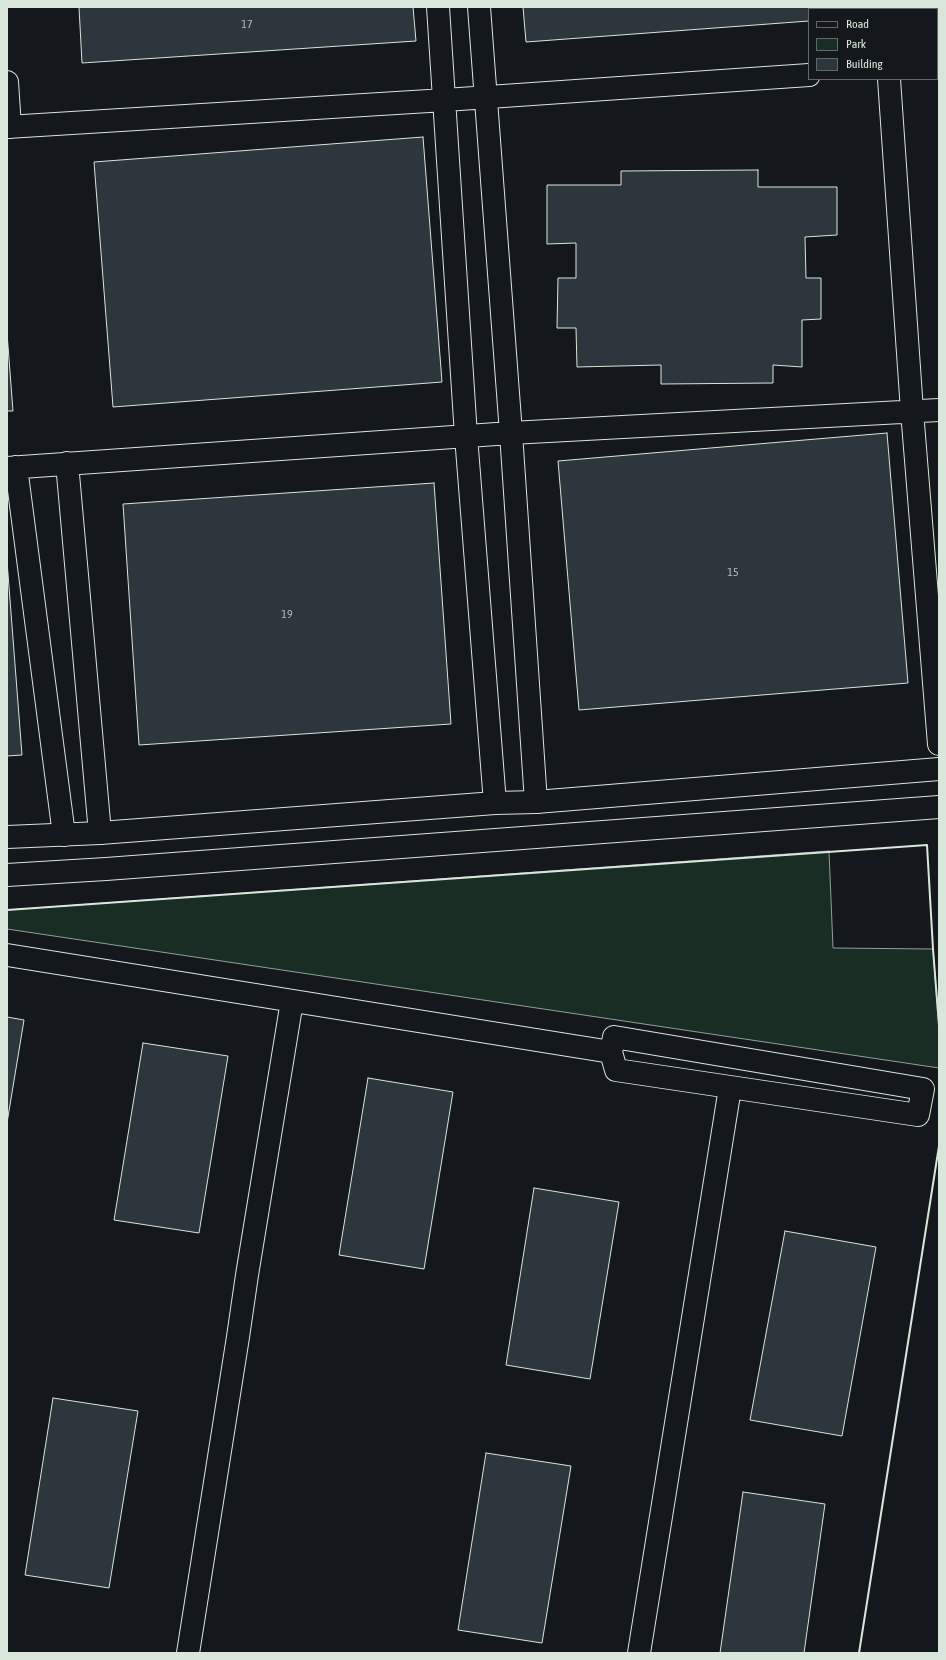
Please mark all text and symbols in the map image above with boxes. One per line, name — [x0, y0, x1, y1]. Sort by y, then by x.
legend — [808, 8, 938, 80]
house number: 17 — [241, 17, 253, 31]
text: Road — [846, 17, 869, 31]
text: Park — [846, 37, 866, 51]
text: Building — [846, 57, 883, 71]
house number: 15 — [727, 565, 739, 579]
house number: 19 — [281, 607, 293, 621]

